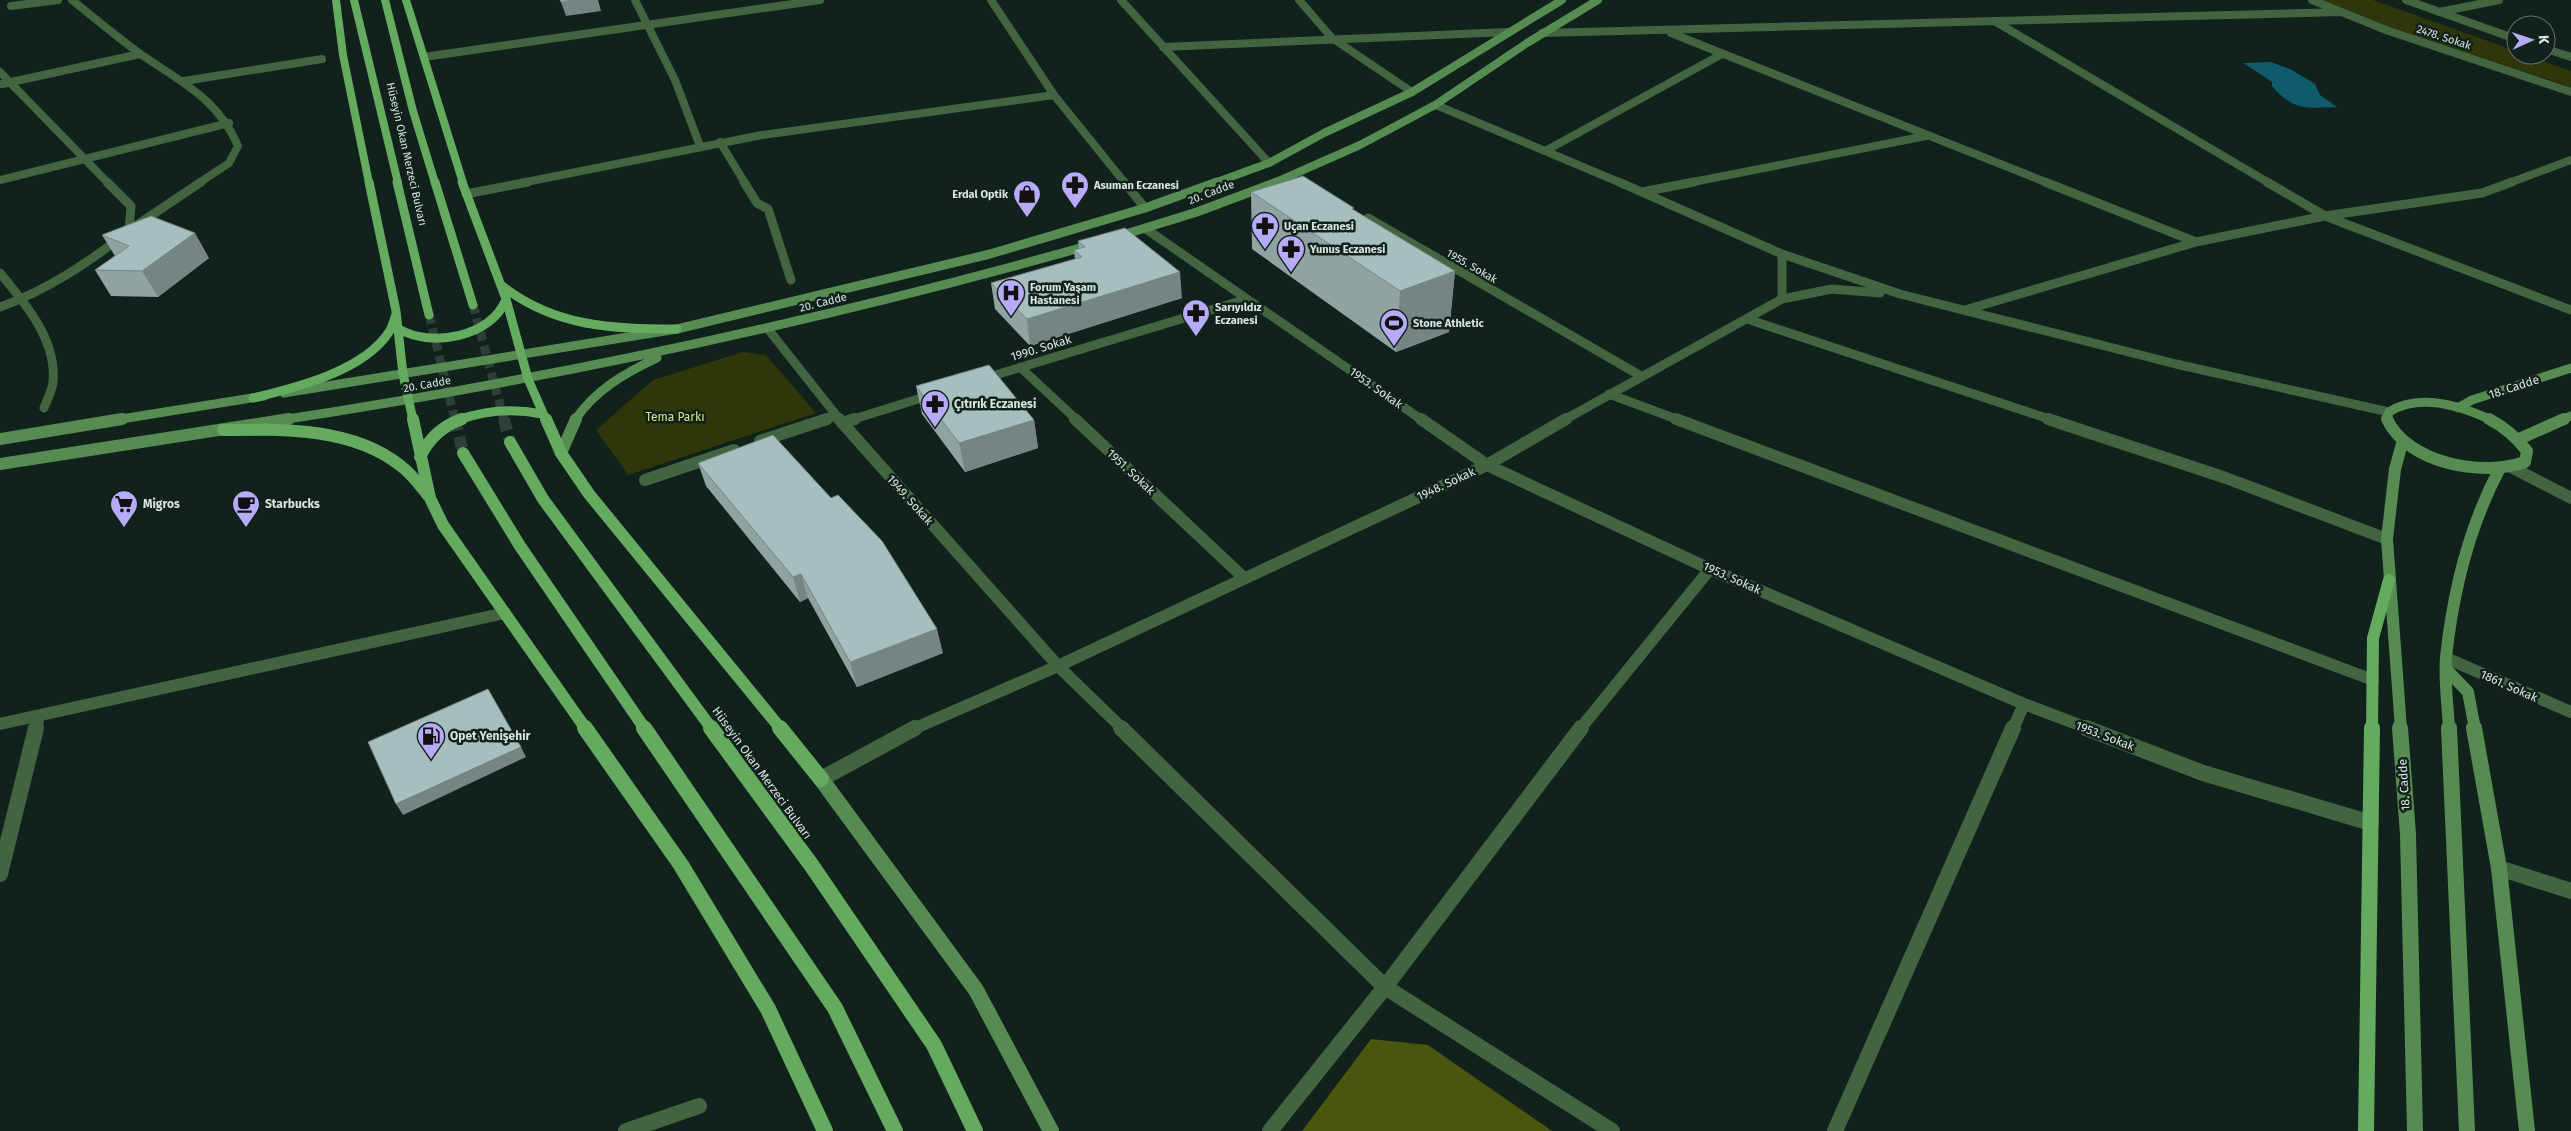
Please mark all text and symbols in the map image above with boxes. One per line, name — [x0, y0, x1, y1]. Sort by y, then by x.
north arrow — [2506, 15, 2556, 65]
street label: 2478. Sokak — [2415, 23, 2473, 53]
text: K — [2535, 34, 2552, 45]
street label: Hüseyin Okan Merzeci Bulvarı — [384, 81, 429, 227]
pharmacy icon: Asuman Eczanesi — [1060, 170, 1090, 209]
street label: 20. Cadde — [1186, 178, 1236, 207]
shop icon: Erdal Optik — [1012, 179, 1042, 218]
place label: Asuman Eczanesi — [1093, 179, 1179, 192]
place label: Erdal Optik — [952, 188, 1009, 201]
pharmacy icon: Uçan Eczanesi — [1250, 211, 1280, 250]
place label: Uçan Eczanesi — [1284, 220, 1354, 233]
pharmacy icon: Yunus Eczanesi — [1276, 234, 1306, 273]
place label: Yunus Eczanesi — [1309, 243, 1385, 256]
street label: 1955. Sokak — [1444, 247, 1500, 286]
hospital icon: Forum Yaşam Hastanesi — [996, 278, 1026, 317]
place label: Forum Yaşam Hastanesi — [1030, 281, 1096, 307]
street label: 20. Cadde — [798, 290, 848, 315]
pharmacy icon: Sarıyıldız Eczanesi — [1181, 298, 1211, 337]
place label: Sarıyıldız Eczanesi — [1215, 301, 1262, 327]
sports icon: Stone Athletic — [1379, 308, 1409, 347]
place label: Stone Athletic — [1413, 317, 1485, 330]
street label: 1990. Sokak — [1009, 332, 1074, 364]
street label: 1953. Sokak — [1347, 365, 1406, 412]
street label: 18. Cadde — [2487, 372, 2541, 402]
street label: 20. Cadde — [402, 374, 452, 395]
pharmacy icon: Çıtırık Eczanesi — [920, 389, 950, 428]
place label: Çıtırık Eczanesi — [954, 397, 1036, 412]
park label: Tema Parkı — [645, 410, 705, 424]
street label: 1951. Sokak — [1104, 446, 1158, 498]
street label: 1948. Sokak — [1415, 464, 1478, 504]
street label: 1949. Sokak — [884, 472, 937, 528]
supermarket icon: Migros — [109, 489, 139, 528]
cafe icon: Starbucks — [231, 489, 261, 528]
place label: Migros — [143, 497, 180, 511]
place label: Starbucks — [265, 497, 320, 511]
street label: 1953. Sokak — [1701, 559, 1764, 597]
street label: 1861. Sokak — [2478, 667, 2541, 705]
street label: Hüseyin Okan Merzeci Bulvarı — [709, 704, 815, 842]
street label: 1953. Sokak — [2074, 718, 2137, 754]
fuel station icon: Opet Yenişehir — [416, 721, 446, 760]
place label: Opet Yenişehir — [450, 729, 531, 744]
street label: 18. Cadde — [2395, 759, 2413, 811]

